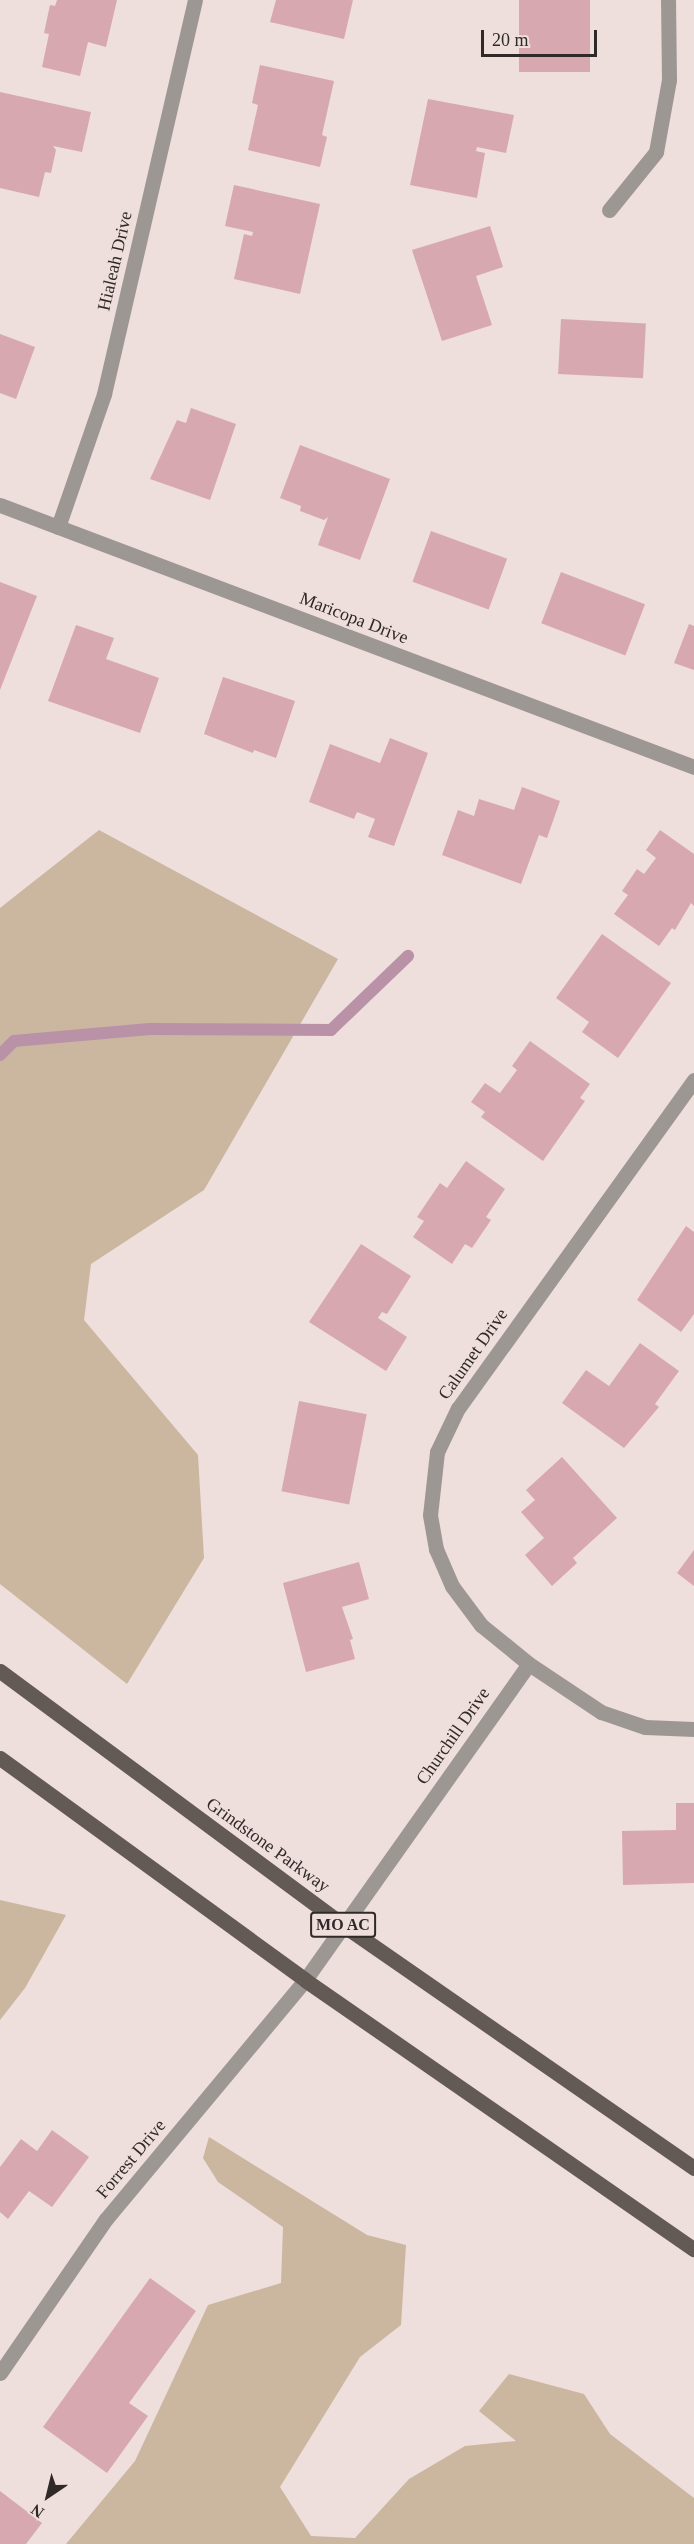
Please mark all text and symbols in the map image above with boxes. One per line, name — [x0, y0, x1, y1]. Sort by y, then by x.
scale bar — [484, 18, 600, 56]
text: 20 m — [492, 30, 529, 50]
street label: Hialeah Drive — [93, 209, 137, 313]
street label: Maricopa Drive — [297, 587, 411, 649]
street label: Calumet Drive — [434, 1304, 512, 1404]
street label: Churchill Drive — [412, 1683, 494, 1789]
street label: Grindstone Parkway — [202, 1793, 334, 1897]
road number: MO AC — [308, 1912, 378, 1938]
street label: Forrest Drive — [92, 2115, 170, 2203]
north arrow — [18, 2466, 78, 2526]
text: N — [28, 2501, 47, 2521]

